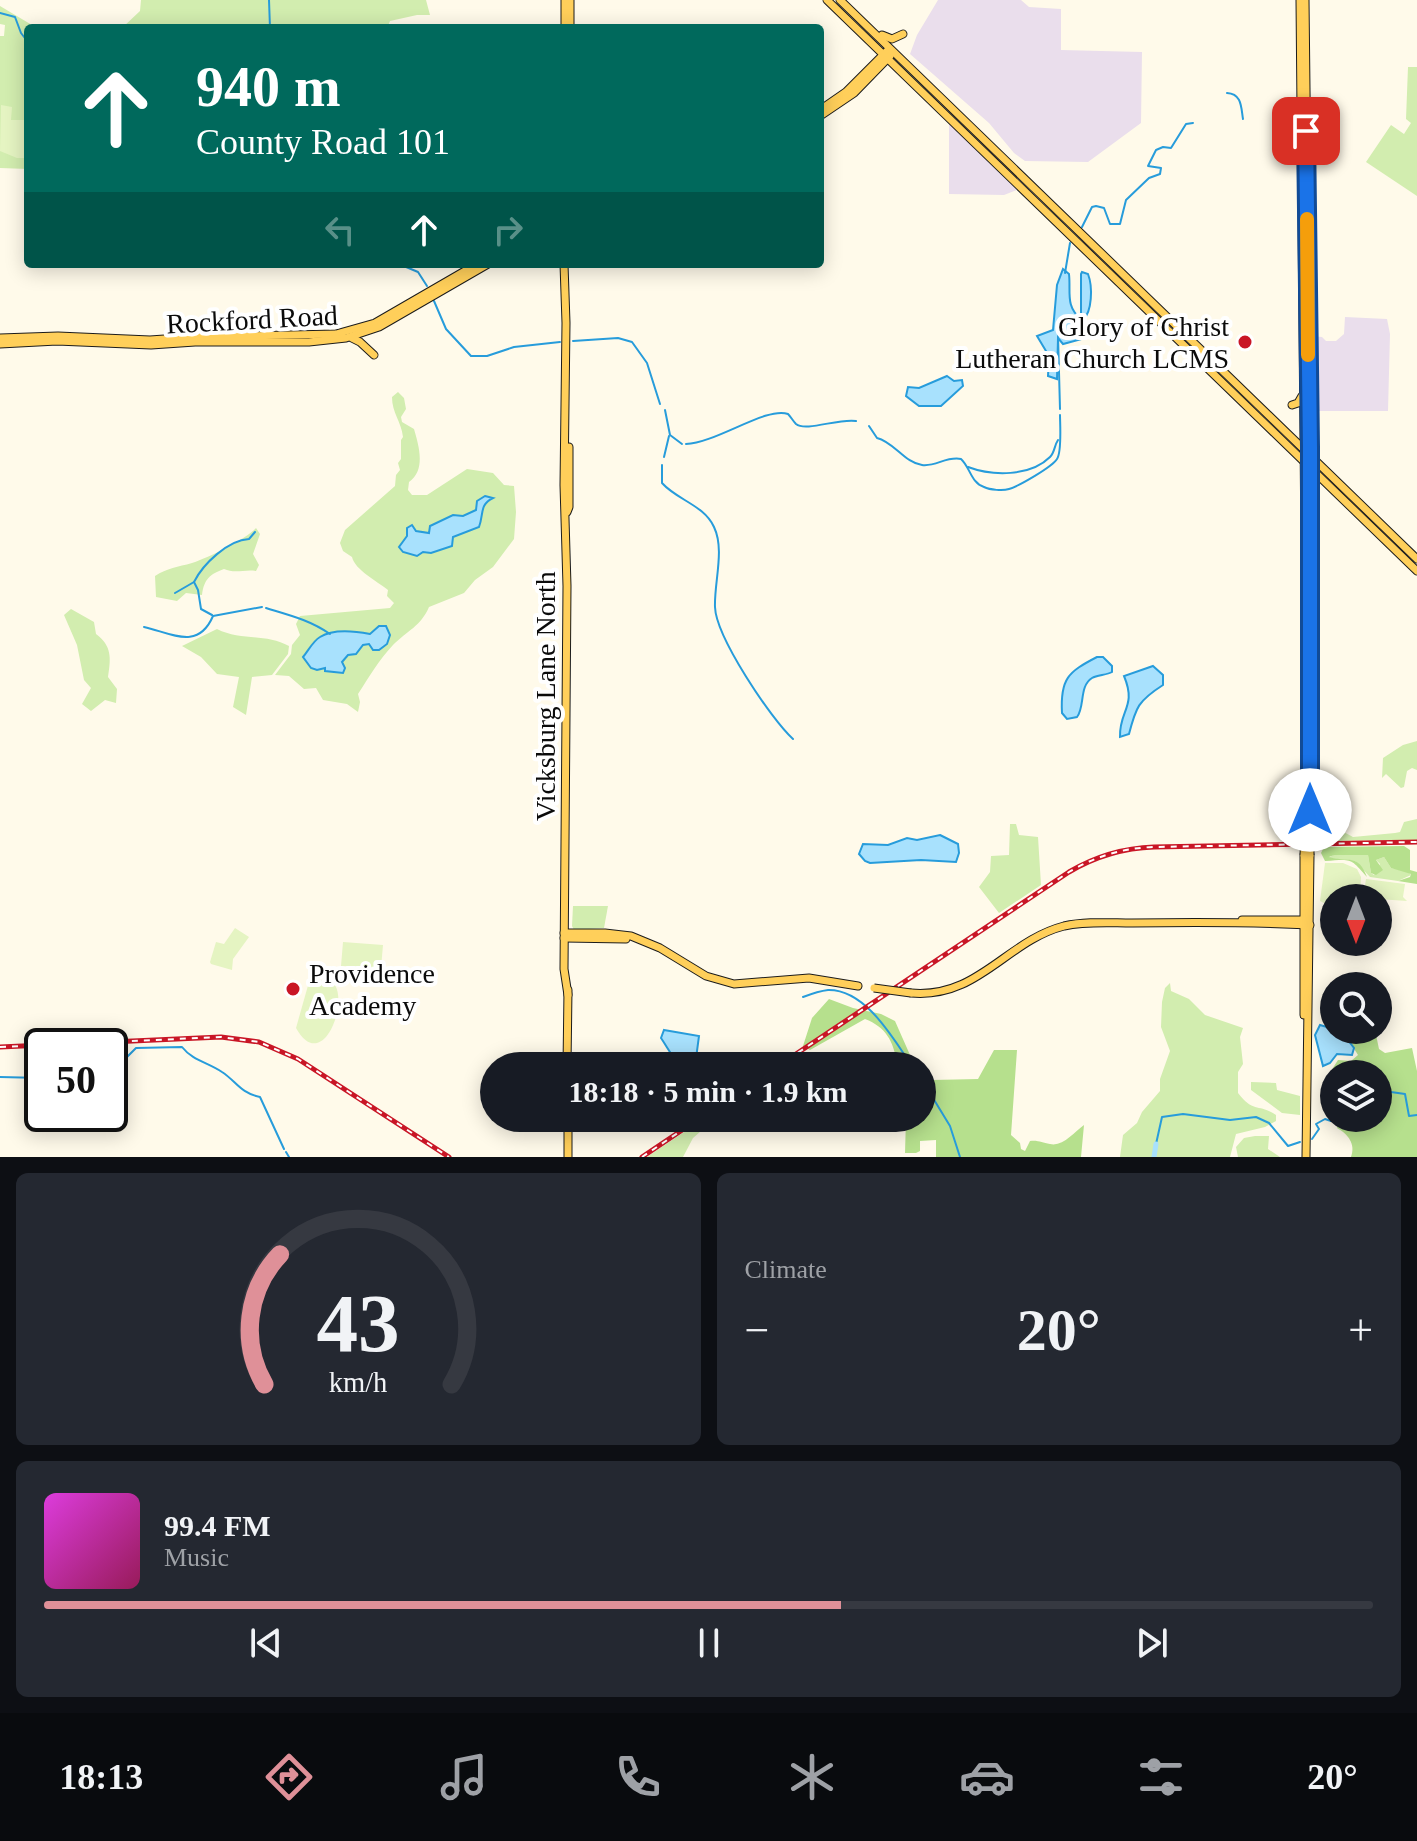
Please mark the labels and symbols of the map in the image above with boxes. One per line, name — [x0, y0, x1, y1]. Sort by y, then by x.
pin — [1272, 97, 1340, 165]
street label: Rockford Road — [165, 300, 339, 339]
place label: Glory of Christ Lutheran Church LCMS — [955, 311, 1229, 374]
marker: Glory of Christ Lutheran Church LCMS — [1236, 333, 1254, 351]
street label: Vicksburg Lane North — [530, 571, 561, 821]
position arrow — [1268, 768, 1352, 852]
north arrow — [1320, 884, 1392, 956]
place label: Providence Academy — [309, 958, 435, 1021]
marker: Providence Academy — [284, 980, 302, 998]
speed limit sign: 50 — [24, 1028, 128, 1132]

